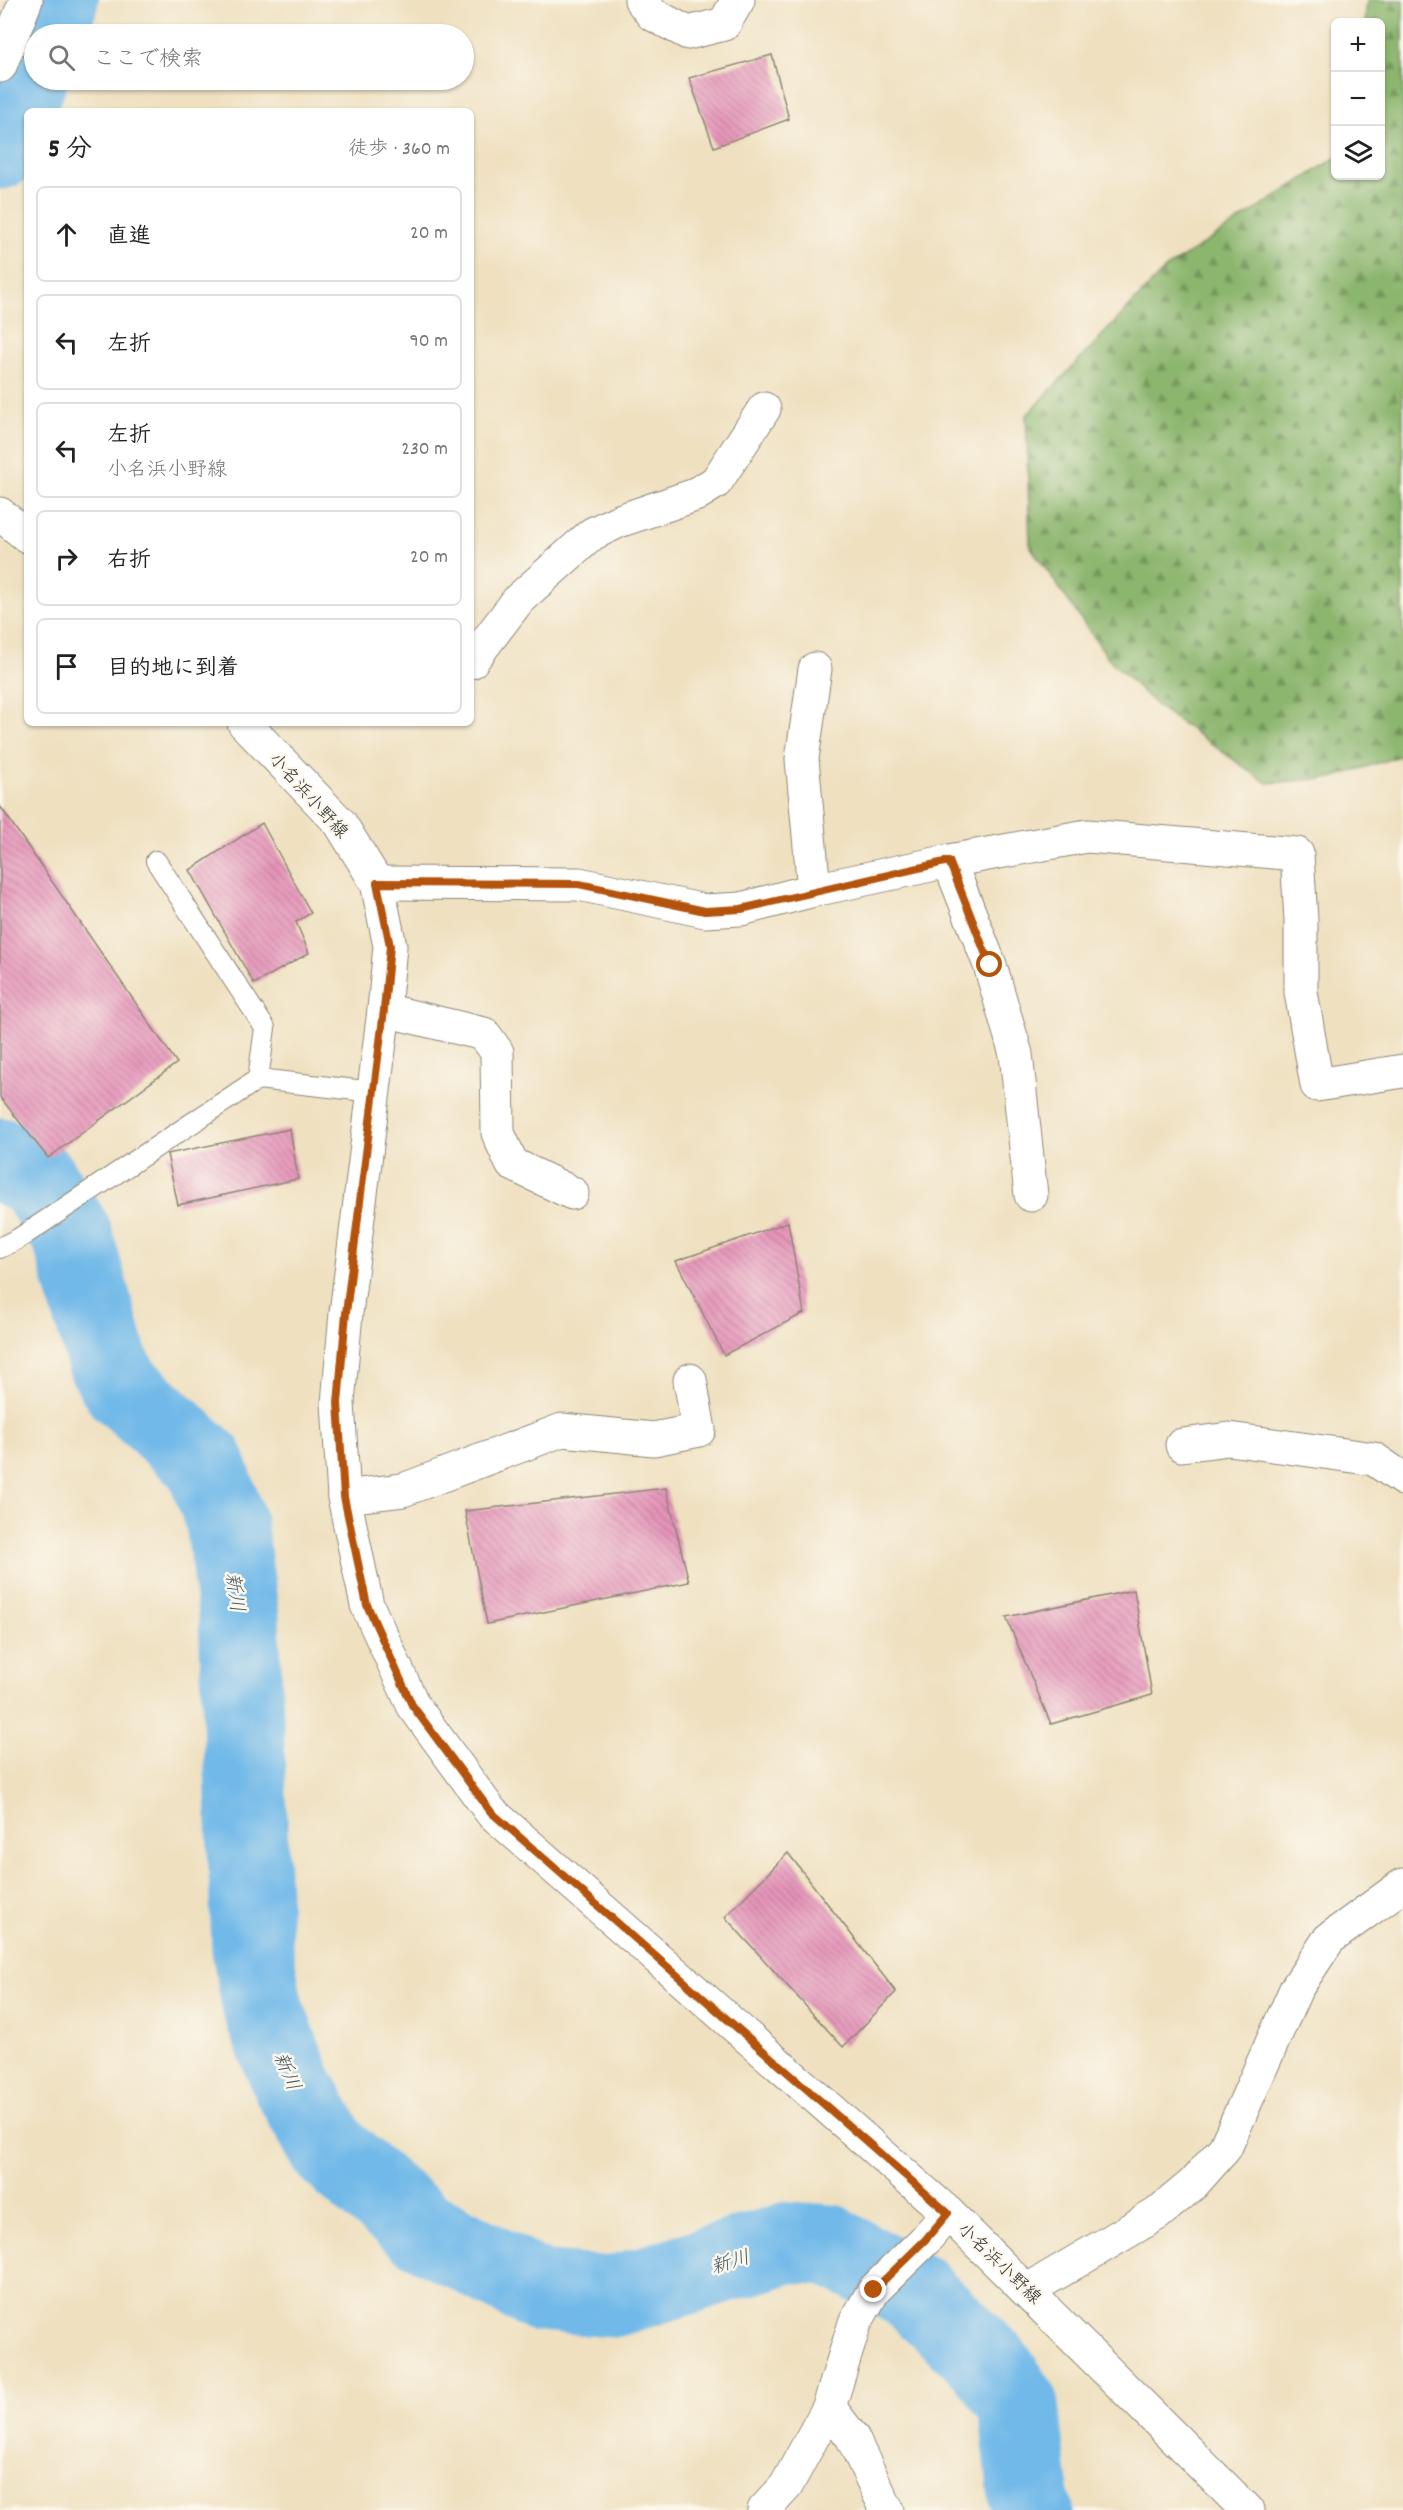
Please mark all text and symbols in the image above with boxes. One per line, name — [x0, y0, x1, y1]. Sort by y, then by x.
map controls — [1331, 18, 1385, 180]
button: + — [1331, 18, 1385, 72]
search box — [24, 24, 474, 90]
icon: search — [45, 41, 78, 74]
text: ここで検索 — [93, 45, 203, 76]
button: − — [1331, 72, 1385, 126]
button: layers — [1331, 126, 1385, 180]
text: 5 分 — [48, 132, 92, 169]
text: 徒歩 · 360 m — [348, 136, 450, 164]
icon: ahead — [50, 218, 83, 251]
text: 20 m — [410, 220, 448, 248]
text: 直進 — [107, 222, 151, 253]
icon: left — [50, 326, 83, 359]
text: 90 m — [410, 328, 448, 356]
text: 左折 — [107, 330, 151, 361]
text: 左折 — [107, 421, 151, 452]
icon: left — [50, 434, 83, 467]
text: 230 m — [401, 436, 448, 464]
text: 小名浜小野線 — [107, 457, 227, 485]
icon: right — [50, 542, 83, 575]
text: 20 m — [410, 544, 448, 572]
text: 右折 — [107, 546, 151, 577]
icon: arrive — [50, 650, 83, 683]
text: 目的地に到着 — [107, 654, 239, 685]
street label: 小名浜小野線 — [262, 748, 353, 845]
route start — [976, 951, 1002, 977]
water label: 新川 — [216, 1571, 250, 1614]
water label: 新川 — [265, 2048, 306, 2096]
street label: 小名浜小野線 — [951, 2218, 1046, 2311]
water label: 新川 — [708, 2245, 754, 2283]
route end — [860, 2276, 886, 2302]

